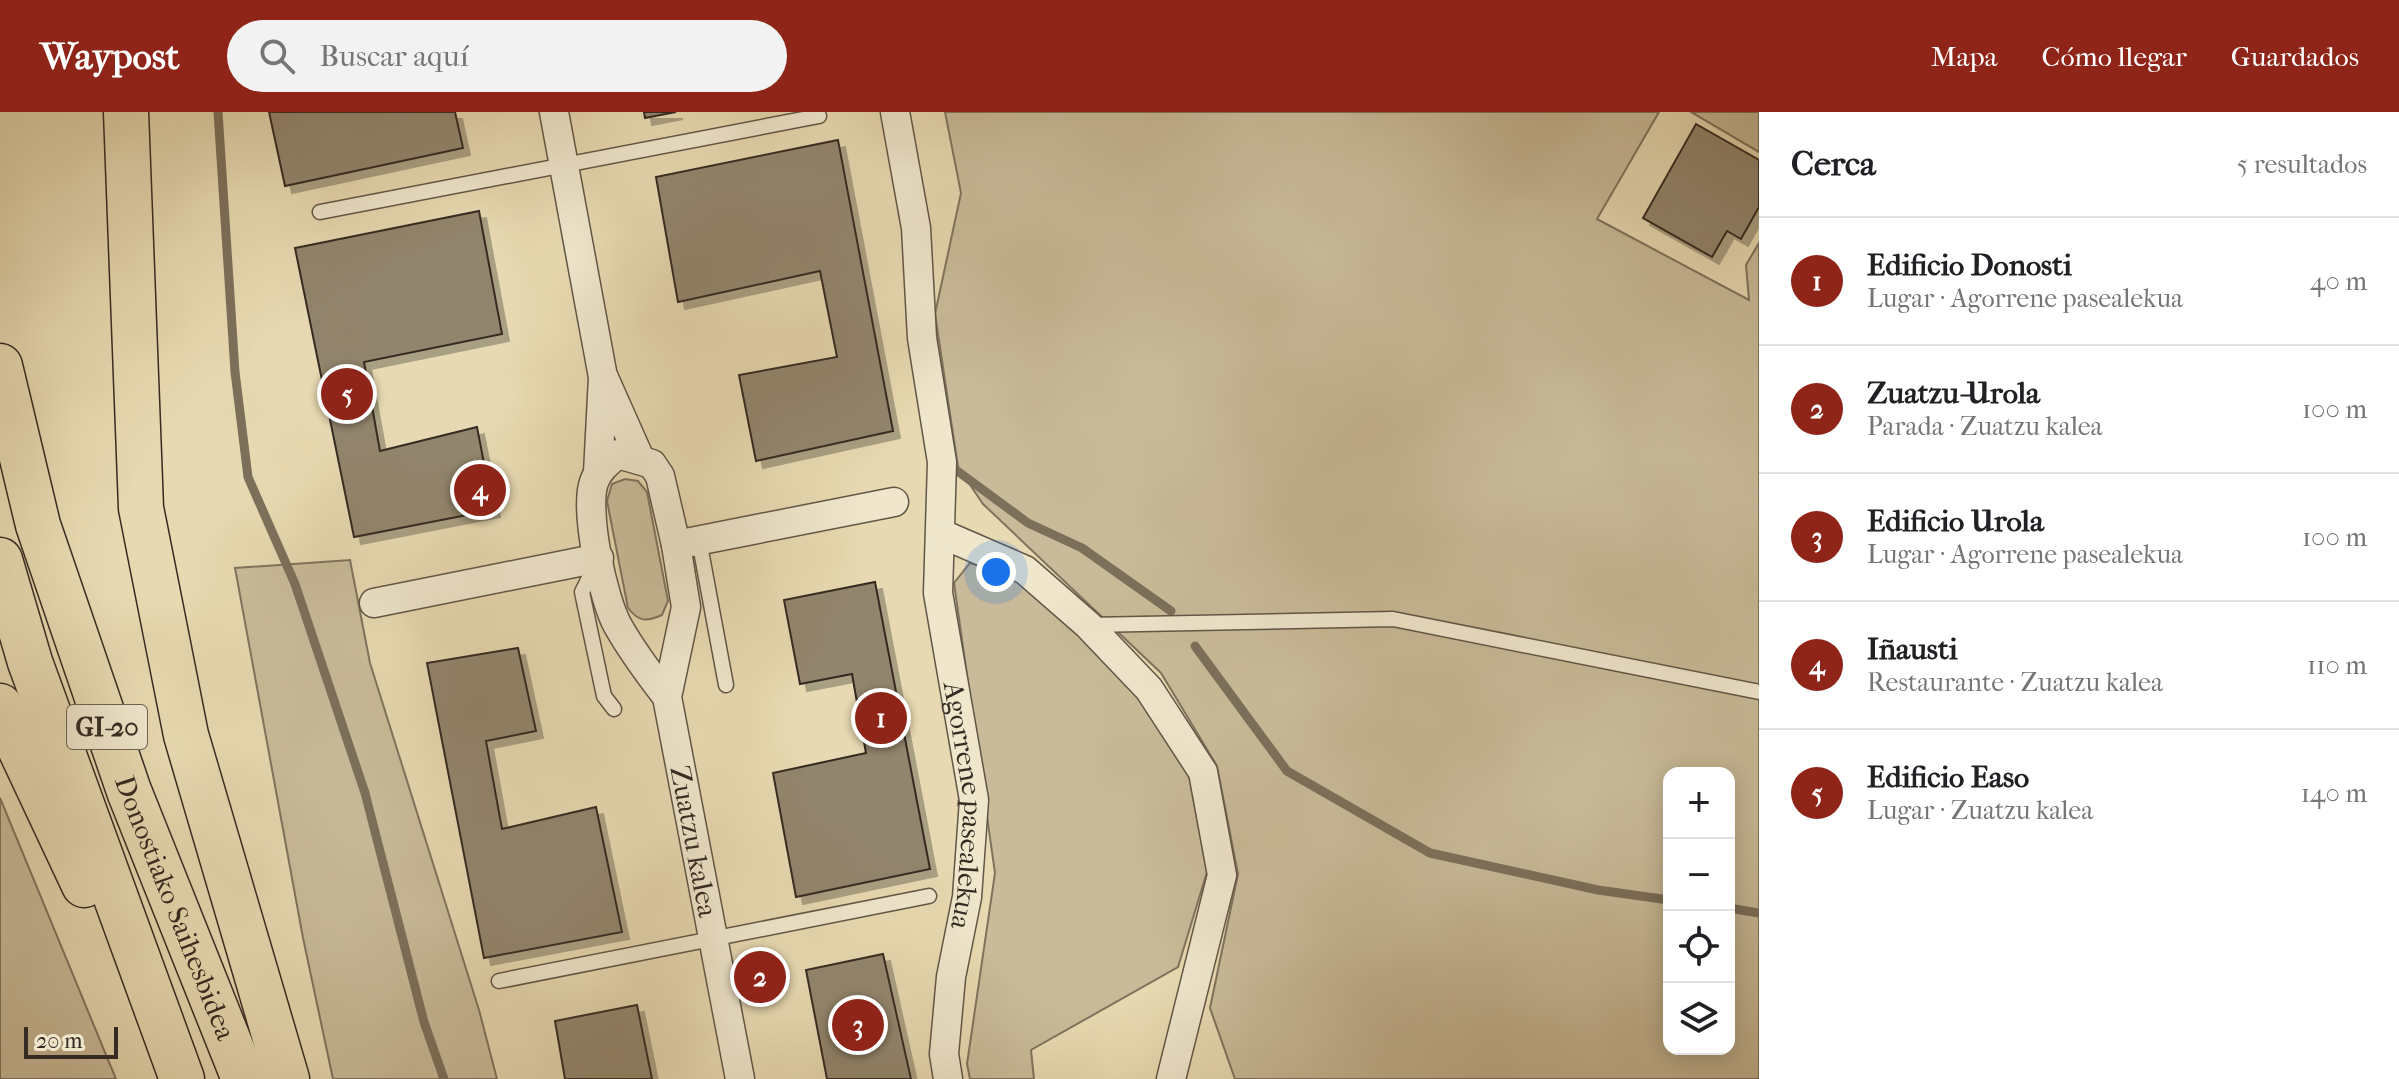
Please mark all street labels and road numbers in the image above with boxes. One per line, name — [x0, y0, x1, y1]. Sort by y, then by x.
street label: Agorrene pasealekua — [937, 678, 990, 934]
road number: GI-20 — [67, 705, 147, 749]
street label: Zuatzu kalea — [663, 763, 725, 921]
street label: Donostiako Saihesbidea — [108, 771, 243, 1045]

